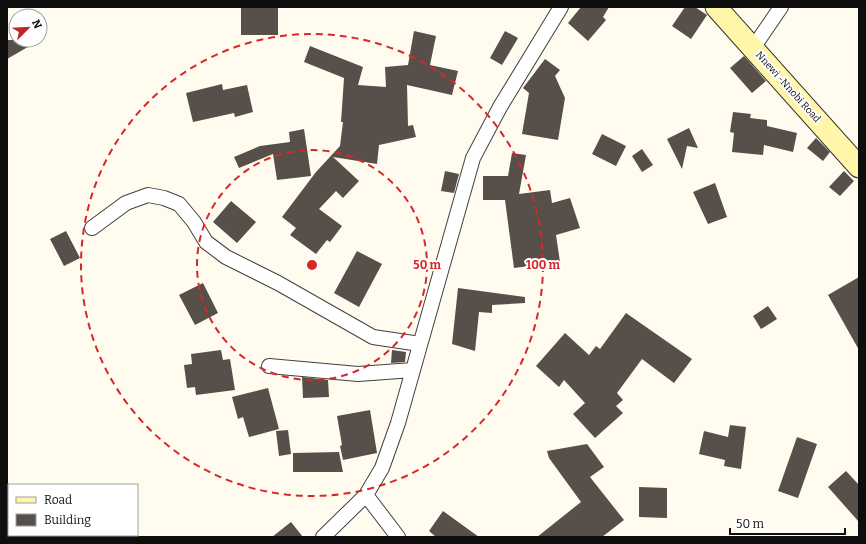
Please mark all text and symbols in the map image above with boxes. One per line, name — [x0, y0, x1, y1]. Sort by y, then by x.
north arrow — [8, 8, 48, 48]
text: N — [29, 18, 45, 31]
street label: Nnewi -Nnobi Road — [753, 49, 823, 125]
centre of rings — [305, 258, 319, 272]
text: 50 m — [413, 258, 441, 272]
text: 100 m — [526, 258, 561, 272]
legend — [8, 484, 138, 536]
text: Road — [44, 493, 72, 507]
scale bar — [730, 510, 845, 536]
text: Building — [44, 513, 91, 527]
text: 50 m — [736, 517, 765, 531]

